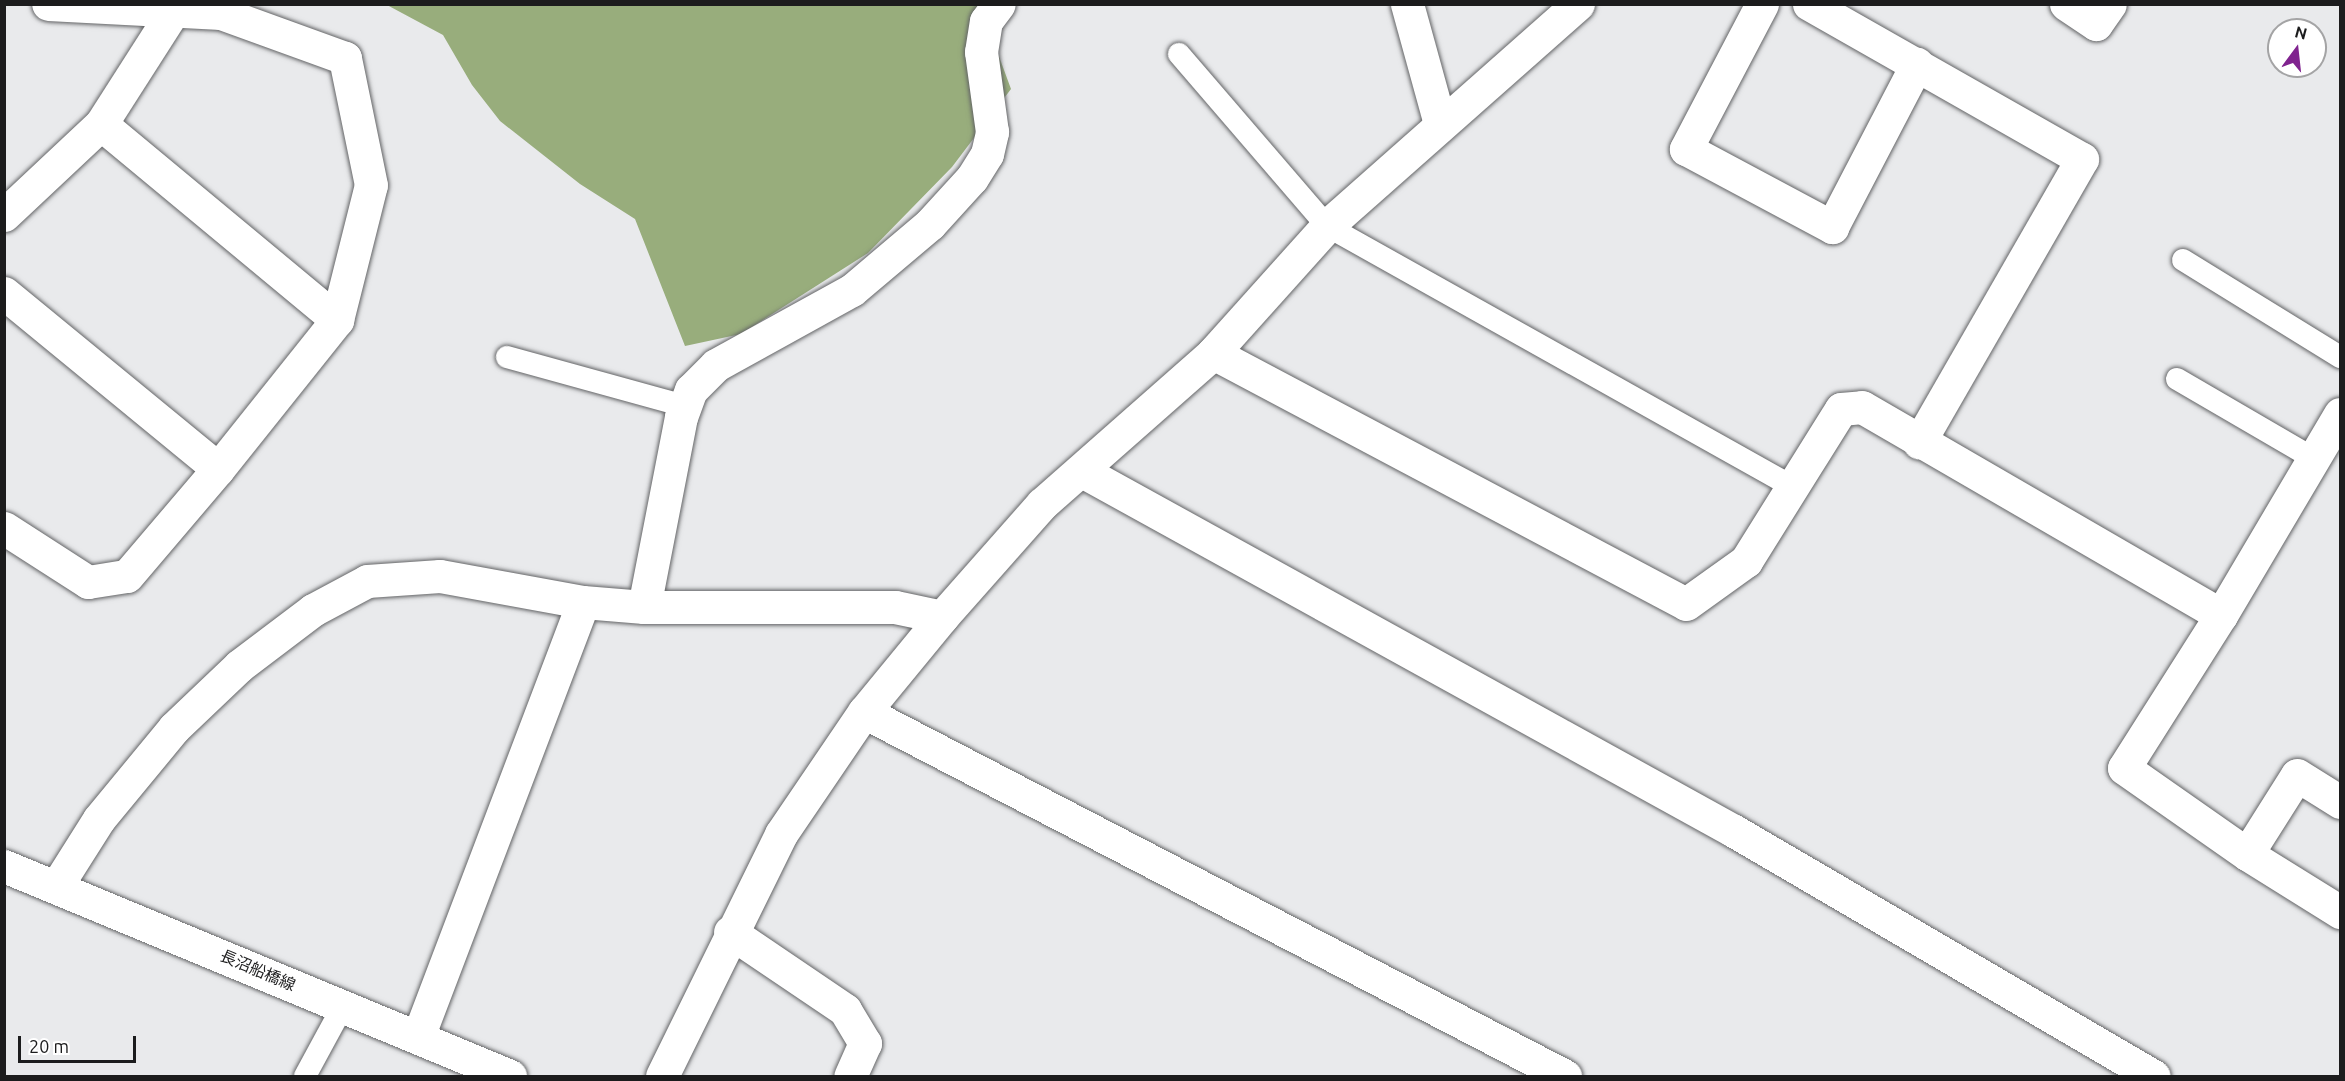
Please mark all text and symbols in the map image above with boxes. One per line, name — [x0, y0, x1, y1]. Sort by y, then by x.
north arrow — [2267, 18, 2327, 78]
text: N — [2293, 22, 2309, 43]
street label: 長沼船橋線 — [217, 946, 299, 994]
scale bar — [21, 1024, 140, 1062]
text: 20 m — [29, 1036, 69, 1056]

